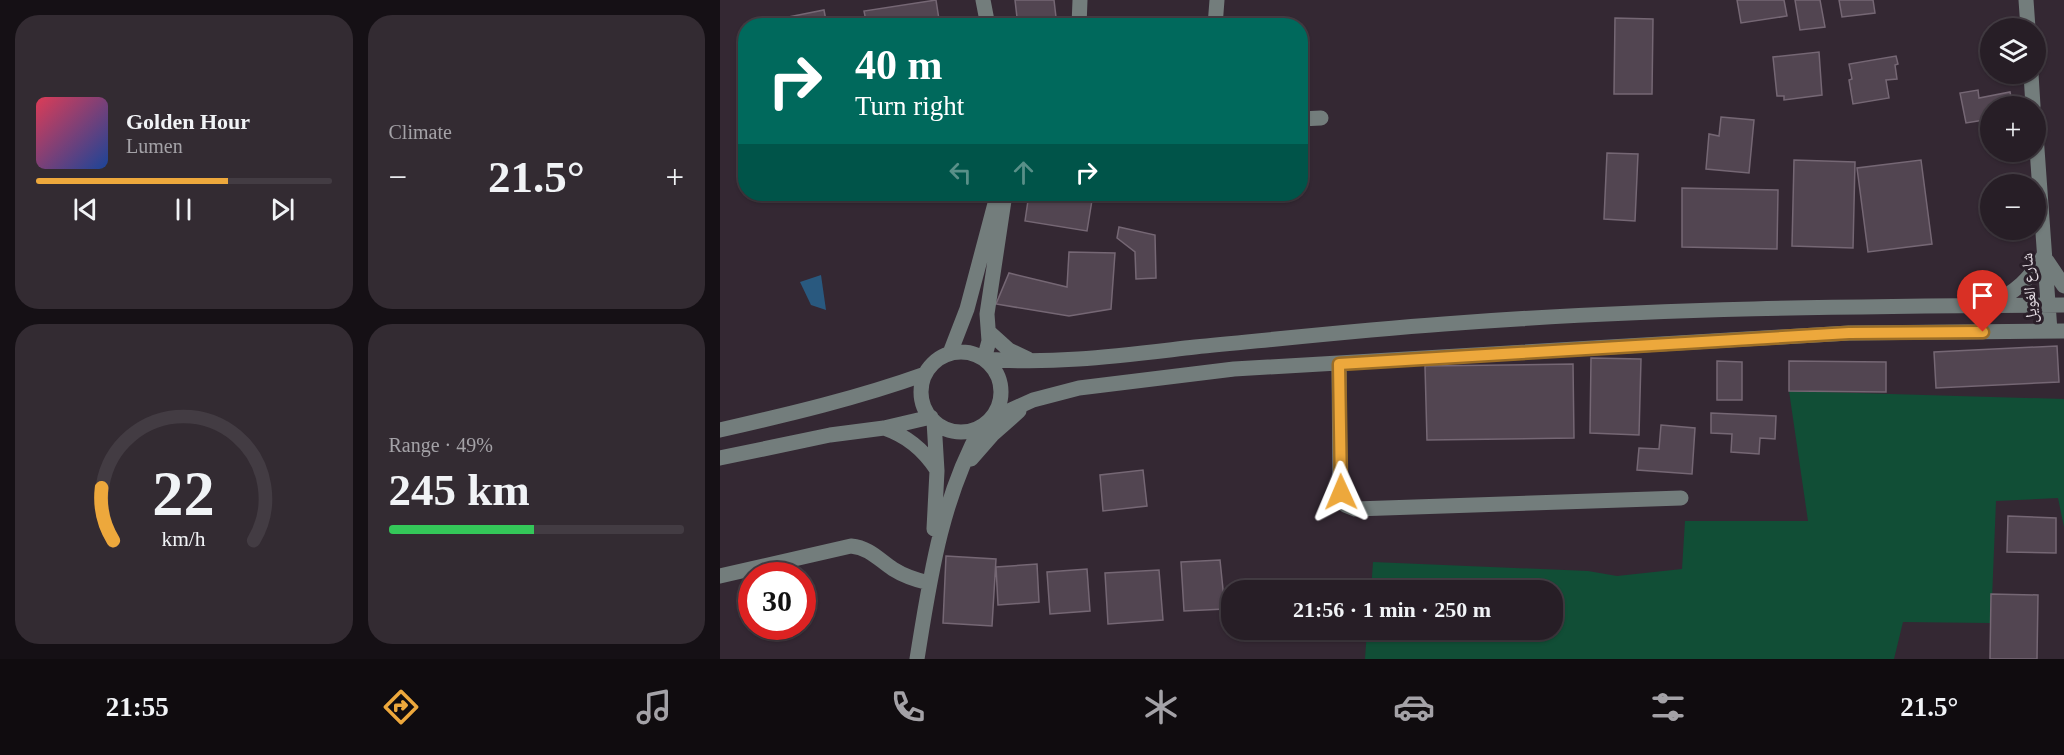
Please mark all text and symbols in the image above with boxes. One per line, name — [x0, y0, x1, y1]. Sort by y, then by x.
map controls — [1980, 18, 2046, 240]
button: layers — [1980, 18, 2046, 84]
icon: right — [756, 42, 834, 120]
text: 40 m — [855, 42, 943, 88]
text: Turn right — [855, 91, 964, 121]
button: + — [1980, 96, 2046, 162]
text: Golden Hour — [126, 109, 250, 134]
text: Climate — [389, 121, 452, 143]
text: Lumen — [126, 135, 183, 157]
text: 21.5° — [488, 152, 585, 202]
icon: left — [944, 156, 977, 189]
icon: ahead — [1007, 156, 1040, 189]
icon: right — [1070, 156, 1103, 189]
text: − — [389, 159, 407, 195]
text: + — [665, 159, 684, 195]
button: − — [1980, 174, 2046, 240]
icon: previous — [69, 193, 102, 226]
icon: pause — [167, 193, 200, 226]
icon: next — [266, 193, 299, 226]
street label: شارع الغويل — [2018, 252, 2042, 324]
pin — [1957, 270, 2008, 332]
icon: arrive — [1966, 279, 1999, 312]
text: Range · 49% — [389, 434, 493, 456]
text: 22 — [153, 459, 215, 528]
position arrow — [1309, 460, 1373, 524]
text: 245 km — [389, 465, 530, 515]
text: km/h — [162, 527, 206, 551]
speed limit sign: 30 — [738, 562, 816, 640]
text: 21:56 · 1 min · 250 m — [1293, 597, 1491, 622]
icon: directions — [380, 686, 422, 728]
icon: music — [633, 686, 675, 728]
icon: phone — [887, 686, 929, 728]
icon: climate — [1140, 686, 1182, 728]
icon: car — [1393, 686, 1435, 728]
icon: filters — [1647, 686, 1689, 728]
text: 21:55 — [106, 692, 169, 722]
text: 21.5° — [1900, 692, 1958, 722]

